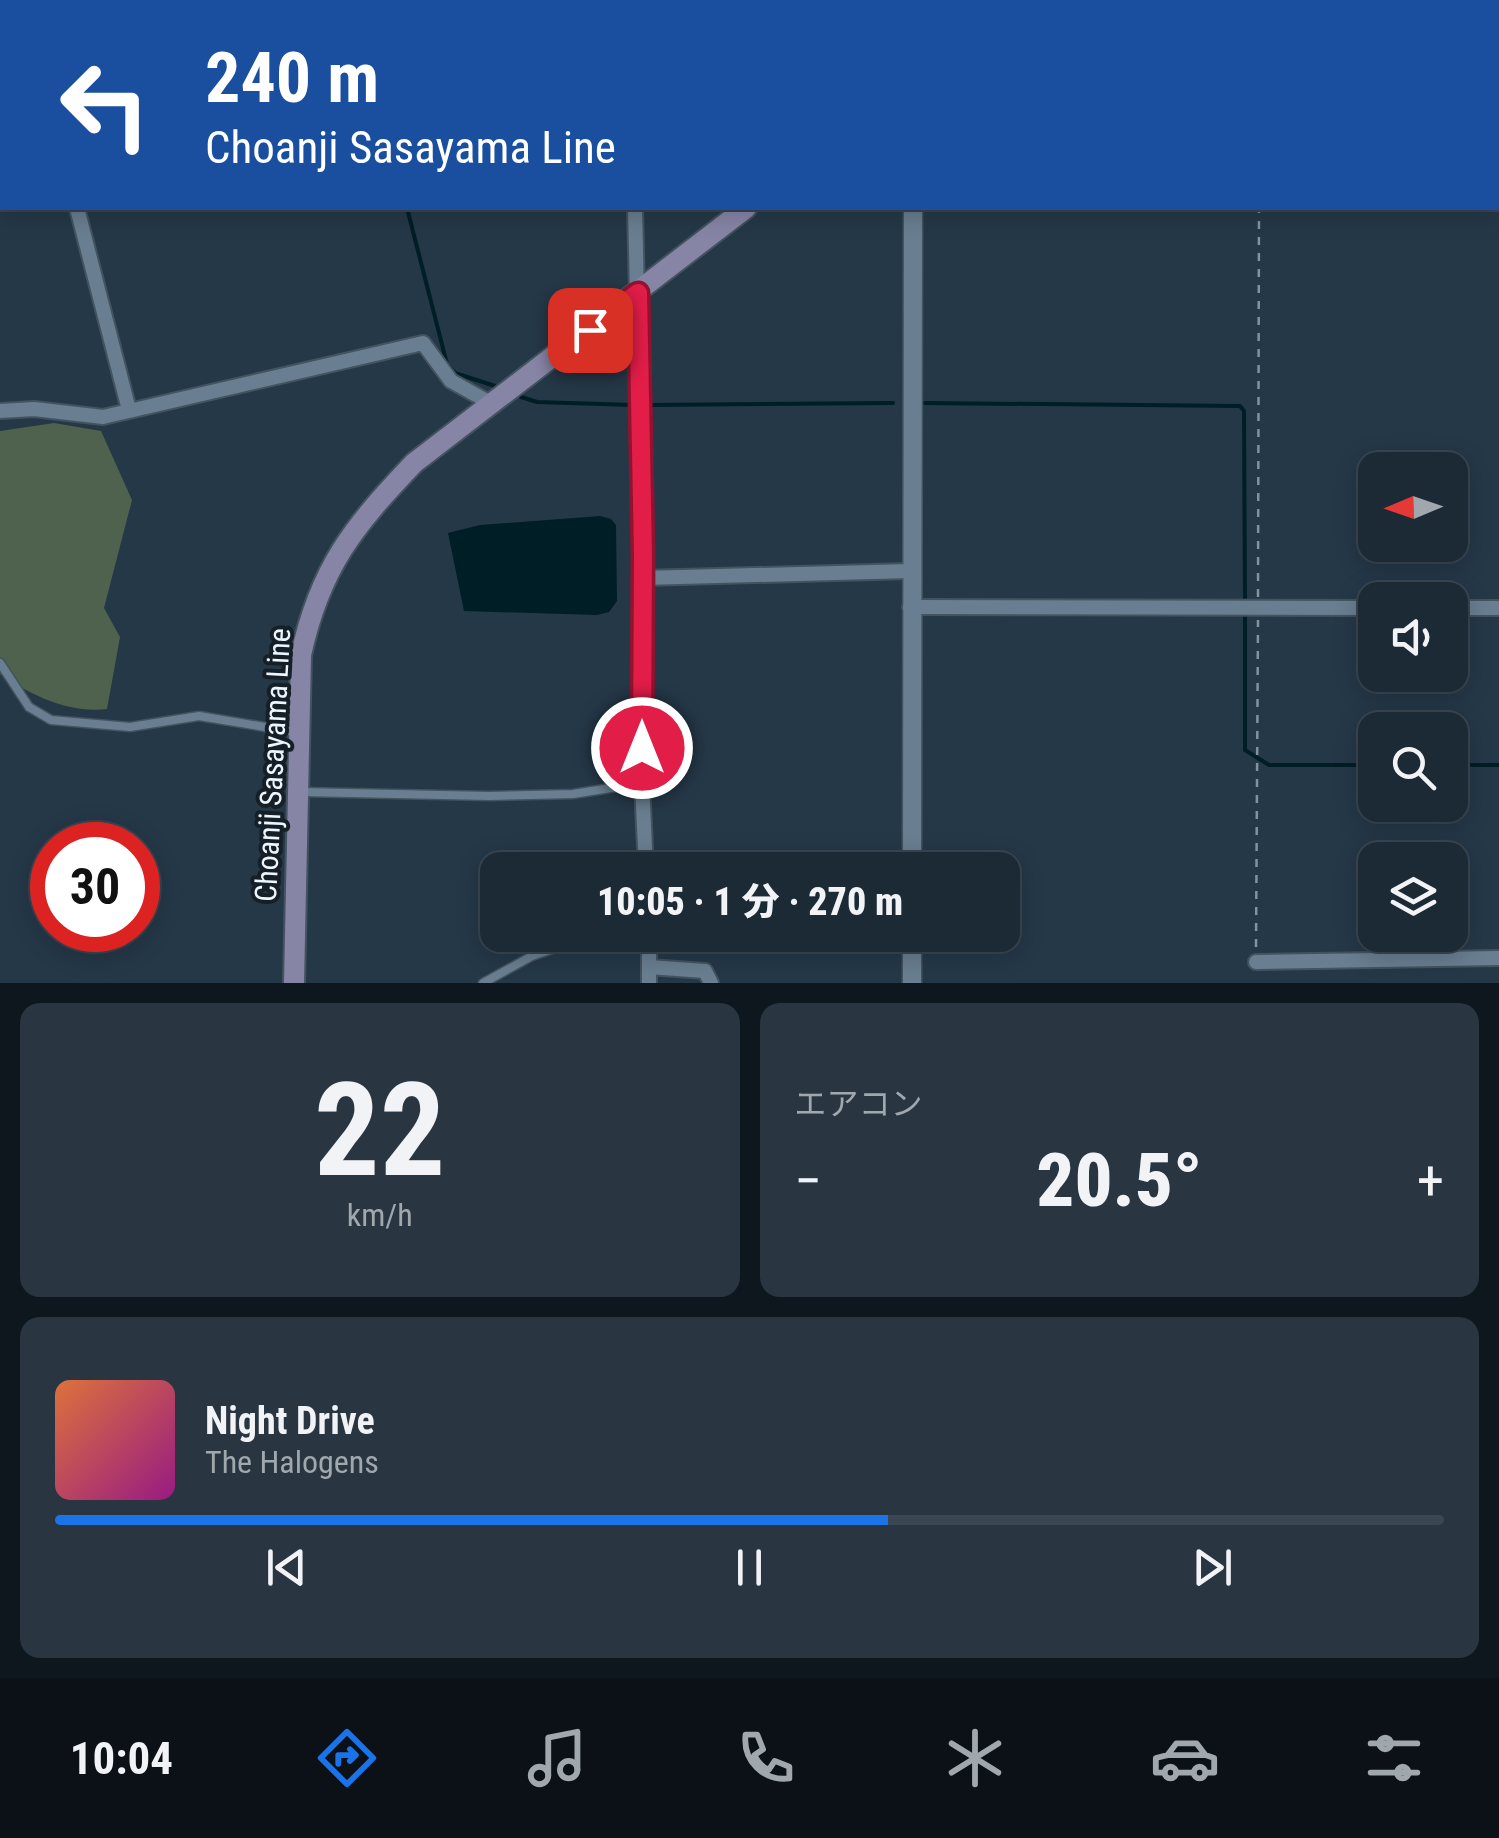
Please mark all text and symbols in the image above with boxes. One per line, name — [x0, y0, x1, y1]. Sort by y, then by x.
text: 240 m — [205, 37, 379, 119]
icon: left — [40, 40, 170, 170]
text: Choanji Sasayama Line — [205, 121, 616, 174]
pin — [548, 288, 633, 373]
icon: arrive — [563, 303, 618, 358]
north arrow — [1358, 452, 1468, 562]
map controls — [1358, 452, 1468, 952]
button: sound — [1358, 582, 1468, 692]
street label: Choanji Sasayama Line — [248, 627, 297, 903]
position arrow — [590, 696, 694, 800]
button: search — [1358, 712, 1468, 822]
speed limit sign: 30 — [30, 822, 160, 952]
button: layers — [1358, 842, 1468, 952]
text: 10:05 · 1 分 · 270 m — [597, 880, 903, 924]
text: 22 — [314, 1054, 445, 1207]
text: エアコン — [795, 1085, 923, 1123]
text: 20.5° — [1036, 1136, 1202, 1224]
text: − — [795, 1149, 822, 1213]
text: + — [1417, 1149, 1444, 1213]
text: km/h — [347, 1196, 413, 1234]
text: Night Drive — [205, 1399, 375, 1443]
text: The Halogens — [205, 1443, 379, 1481]
icon: previous — [259, 1540, 314, 1595]
icon: pause — [722, 1540, 777, 1595]
icon: next — [1185, 1540, 1240, 1595]
icon: directions — [312, 1723, 382, 1793]
icon: music — [522, 1723, 592, 1793]
icon: phone — [731, 1723, 801, 1793]
icon: climate — [940, 1723, 1010, 1793]
icon: car — [1150, 1723, 1220, 1793]
icon: filters — [1359, 1723, 1429, 1793]
text: 10:04 — [70, 1732, 173, 1785]

